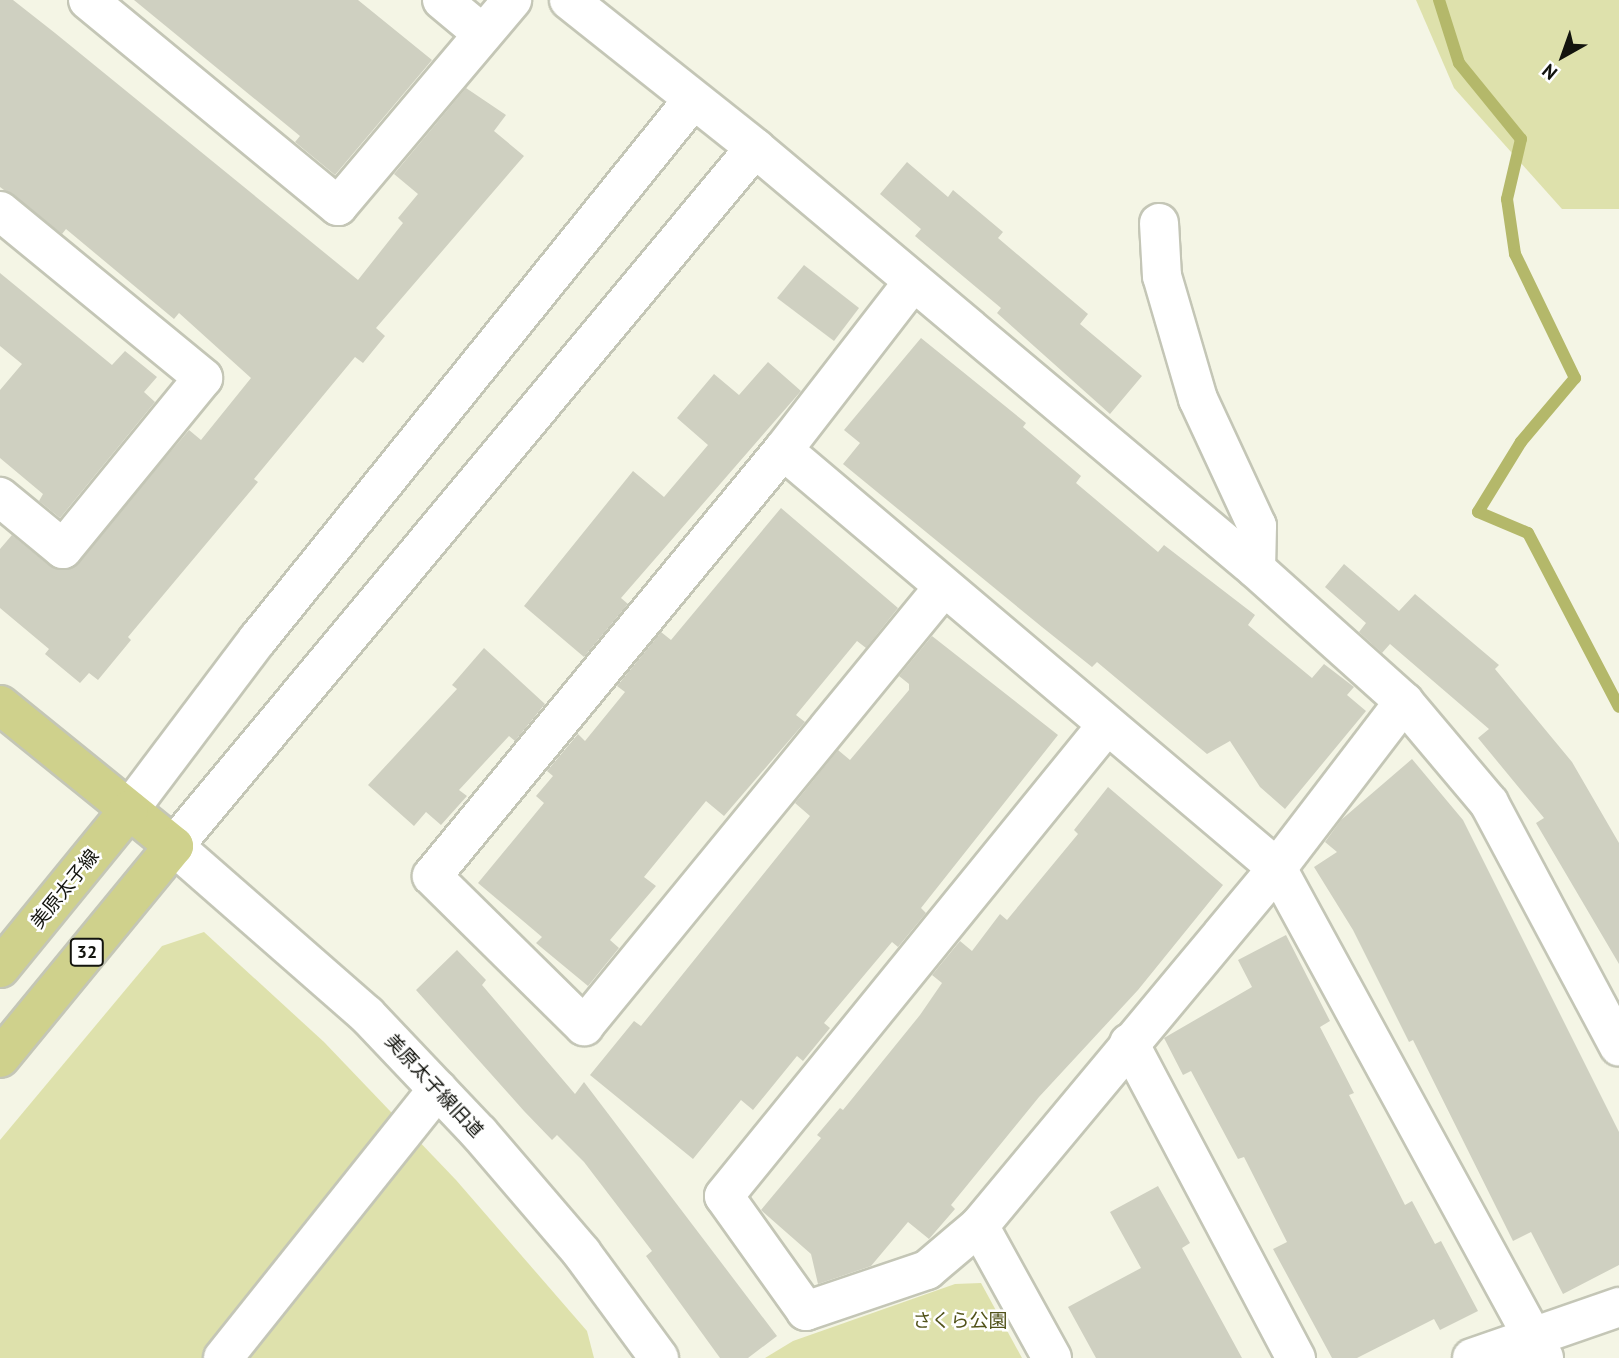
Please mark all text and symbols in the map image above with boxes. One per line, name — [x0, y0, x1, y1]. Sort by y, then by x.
north arrow — [1528, 21, 1598, 91]
text: N — [1537, 59, 1562, 85]
street label: 美原太子線 — [26, 845, 104, 933]
road number: 32 — [70, 937, 104, 967]
street label: 美原太子線旧道 — [380, 1030, 488, 1142]
park label: さくら公園 — [913, 1310, 1007, 1332]

